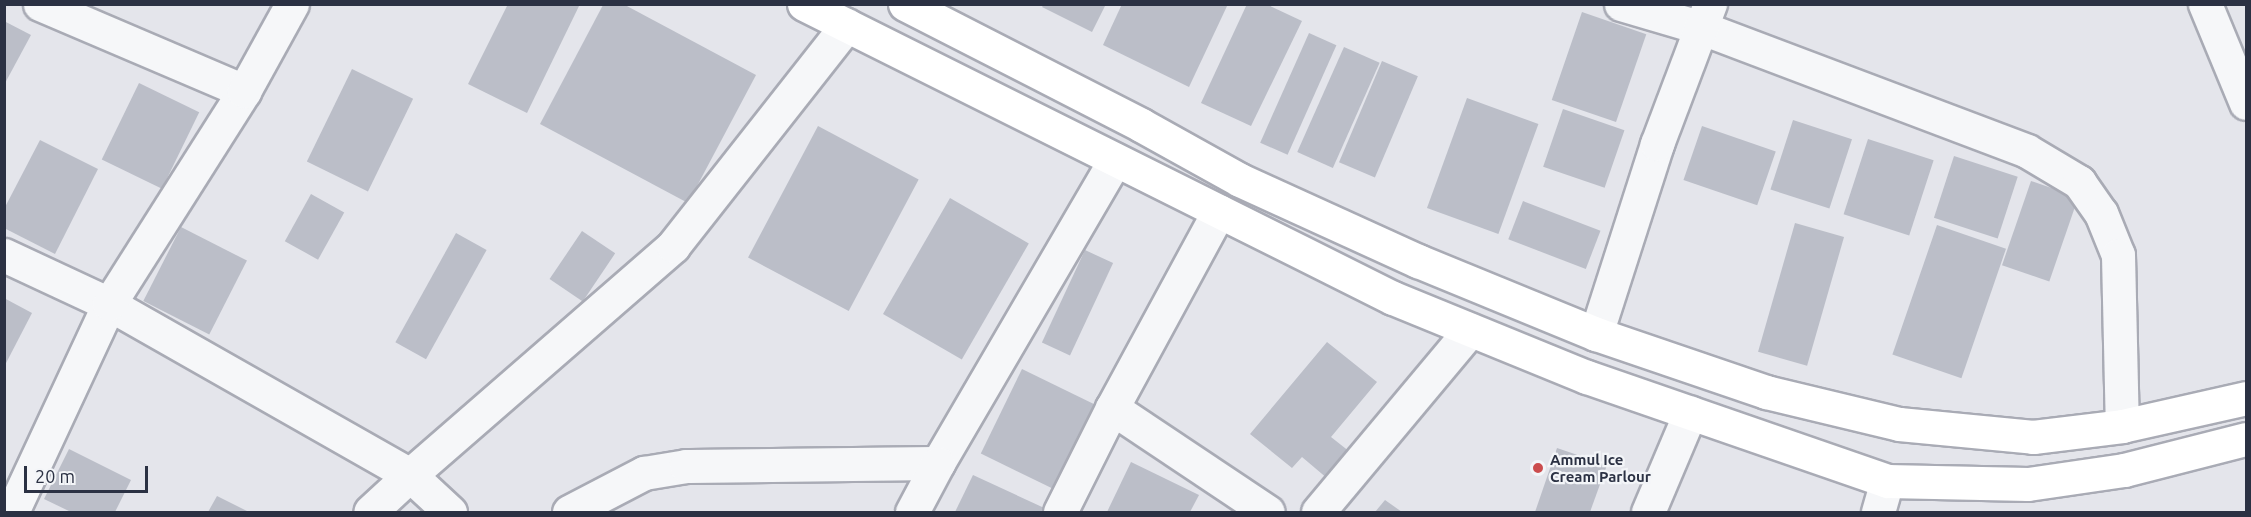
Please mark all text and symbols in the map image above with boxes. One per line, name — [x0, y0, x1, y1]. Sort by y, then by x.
place label: Ammul Ice Cream Parlour — [1550, 450, 1651, 485]
scale bar — [27, 454, 152, 492]
marker: Ammul Ice Cream Parlour — [1531, 461, 1545, 475]
text: 20 m — [35, 466, 75, 486]

